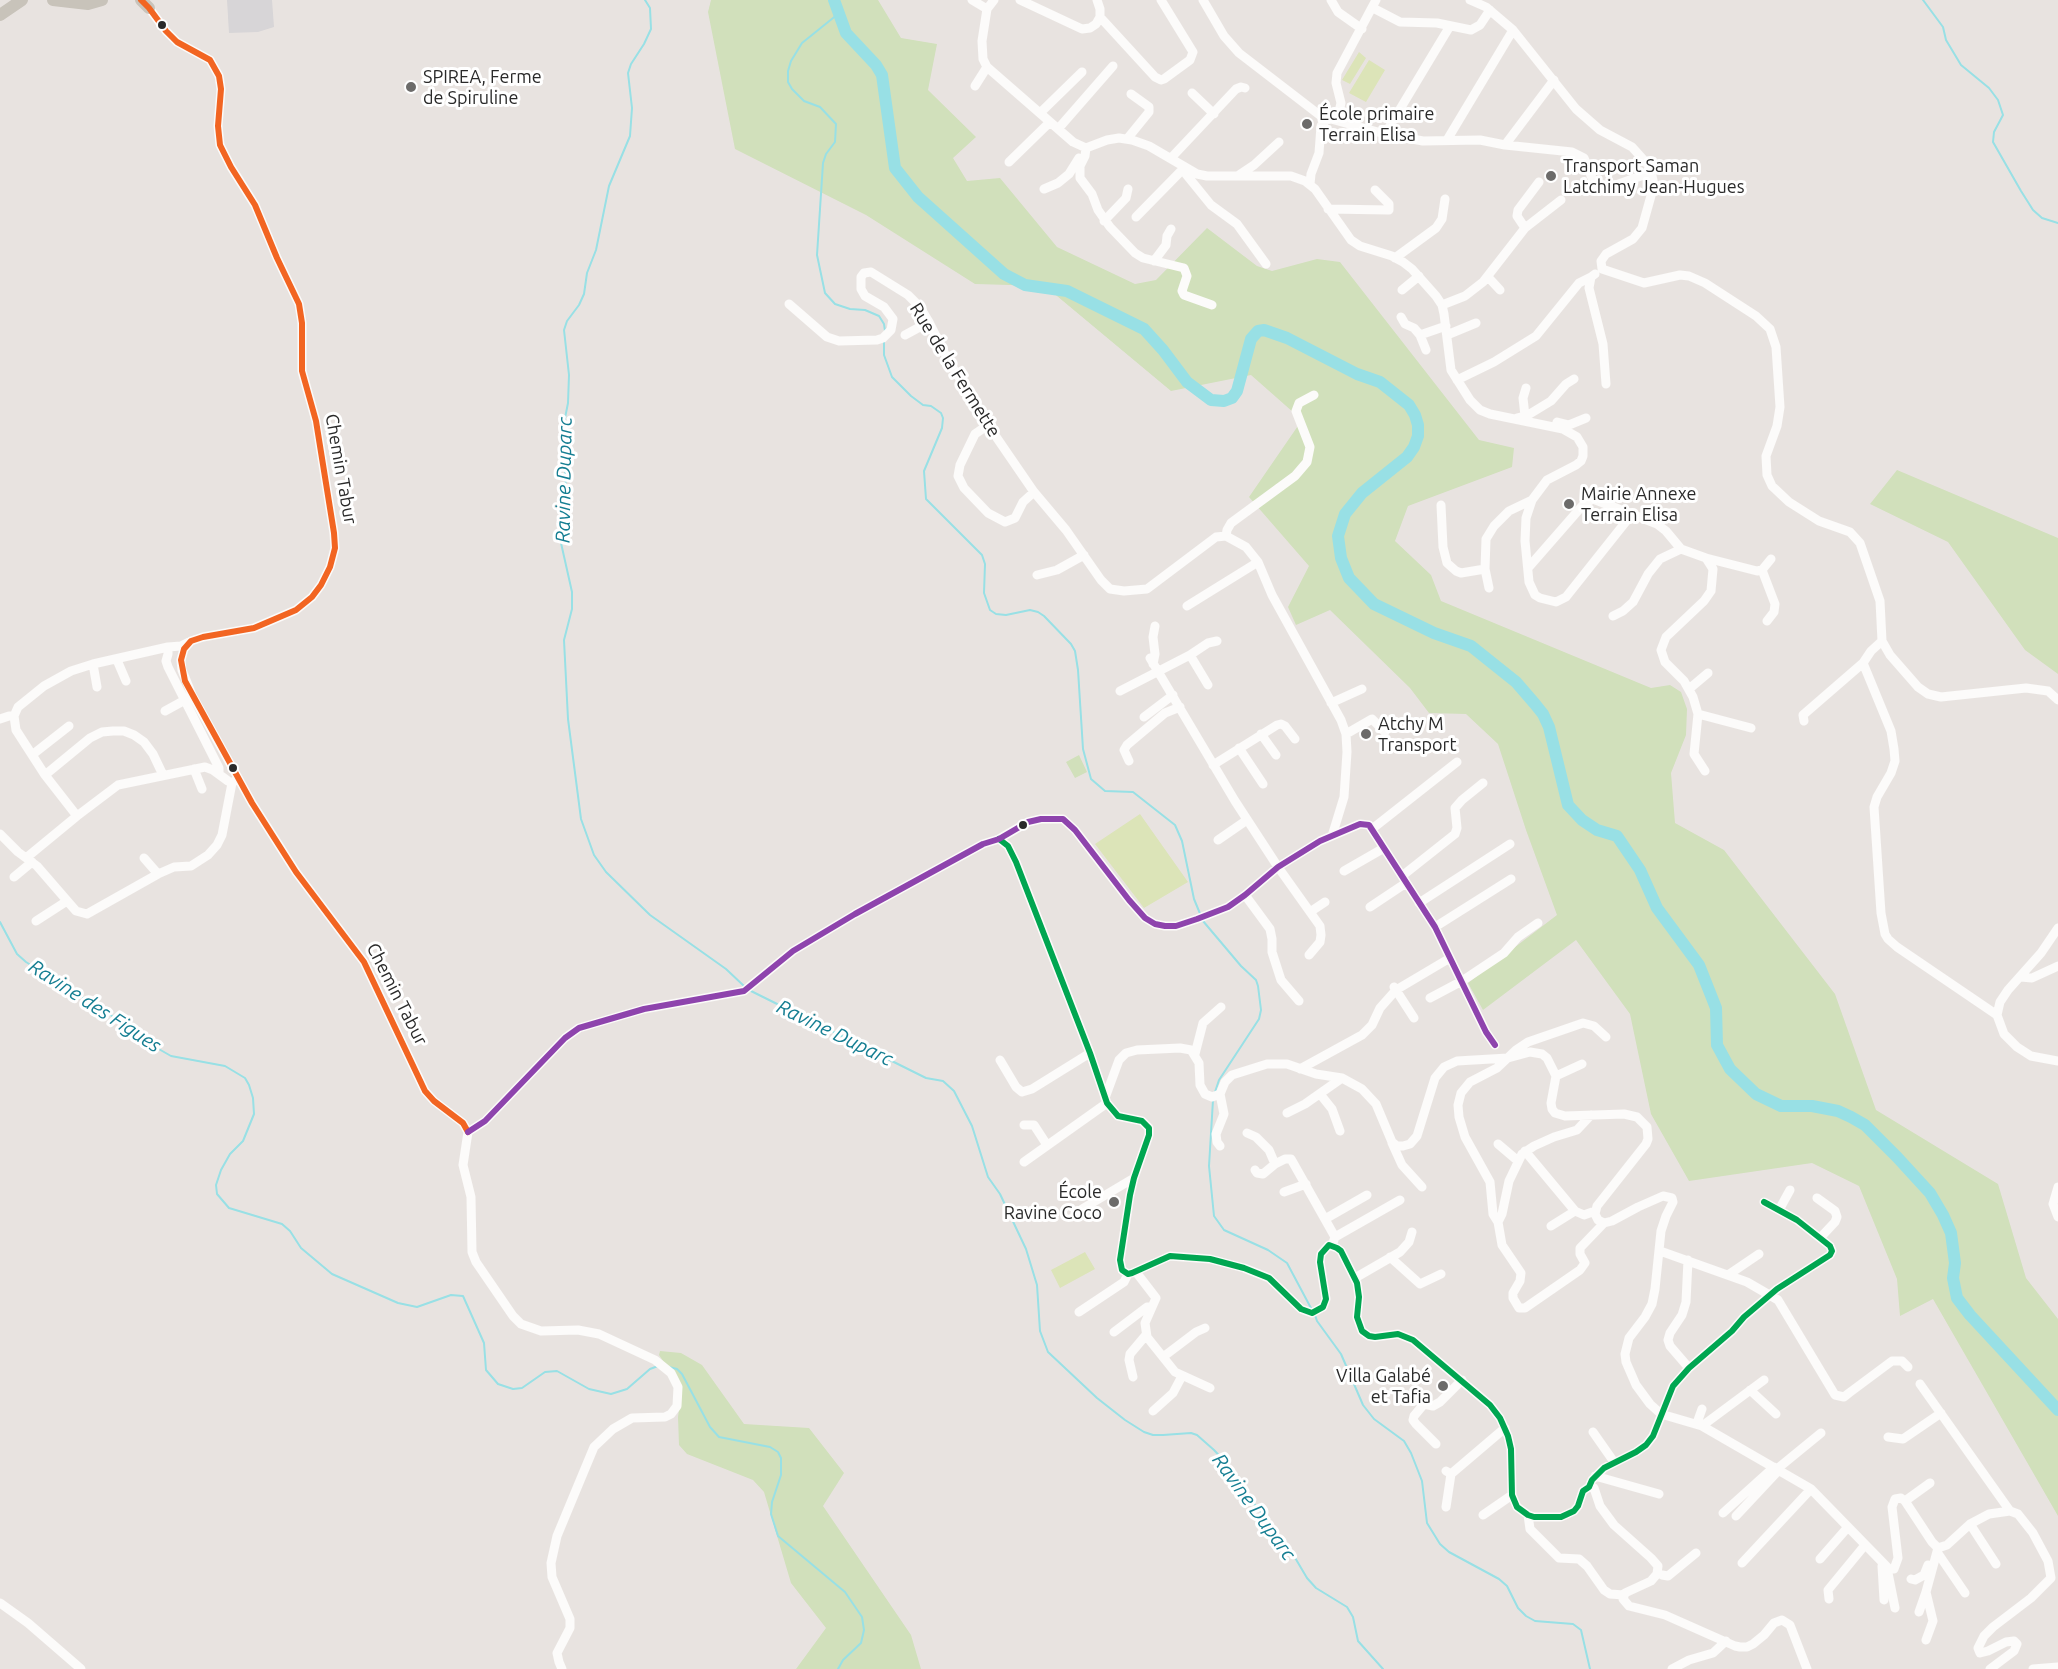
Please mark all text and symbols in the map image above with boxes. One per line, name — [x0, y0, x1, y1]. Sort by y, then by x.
unlabelled marker — [156, 19, 168, 31]
place label: SPIREA, Ferme de Spiruline — [423, 66, 542, 109]
marker: SPIREA, Ferme de Spiruline — [404, 80, 418, 94]
place label: École primaire Terrain Elisa — [1319, 103, 1434, 146]
marker: École primaire Terrain Elisa — [1300, 117, 1314, 131]
place label: Transport Saman Latchimy Jean-Hugues — [1563, 155, 1745, 198]
marker: Transport Saman Latchimy Jean-Hugues — [1544, 169, 1558, 183]
street label: Rue de la Fermette — [905, 299, 1005, 441]
street label: Chemin Tabur — [321, 412, 361, 526]
water label: Ravine Duparc — [551, 417, 577, 543]
place label: Mairie Annexe Terrain Elisa — [1581, 483, 1697, 526]
marker: Mairie Annexe Terrain Elisa — [1562, 497, 1576, 511]
place label: Atchy M Transport — [1378, 713, 1456, 756]
marker: Atchy M Transport — [1359, 727, 1373, 741]
unlabelled marker — [227, 762, 239, 774]
unlabelled marker — [1017, 819, 1029, 831]
street label: Chemin Tabur — [362, 939, 432, 1049]
water label: Ravine des Figues — [24, 954, 166, 1058]
water label: Ravine Duparc — [773, 994, 897, 1072]
place label: École Ravine Coco — [1004, 1181, 1102, 1224]
marker: École Ravine Coco — [1107, 1195, 1121, 1209]
place label: Villa Galabé et Tafia — [1336, 1365, 1431, 1408]
marker: Villa Galabé et Tafia — [1436, 1379, 1450, 1393]
water label: Ravine Duparc — [1207, 1449, 1301, 1565]

